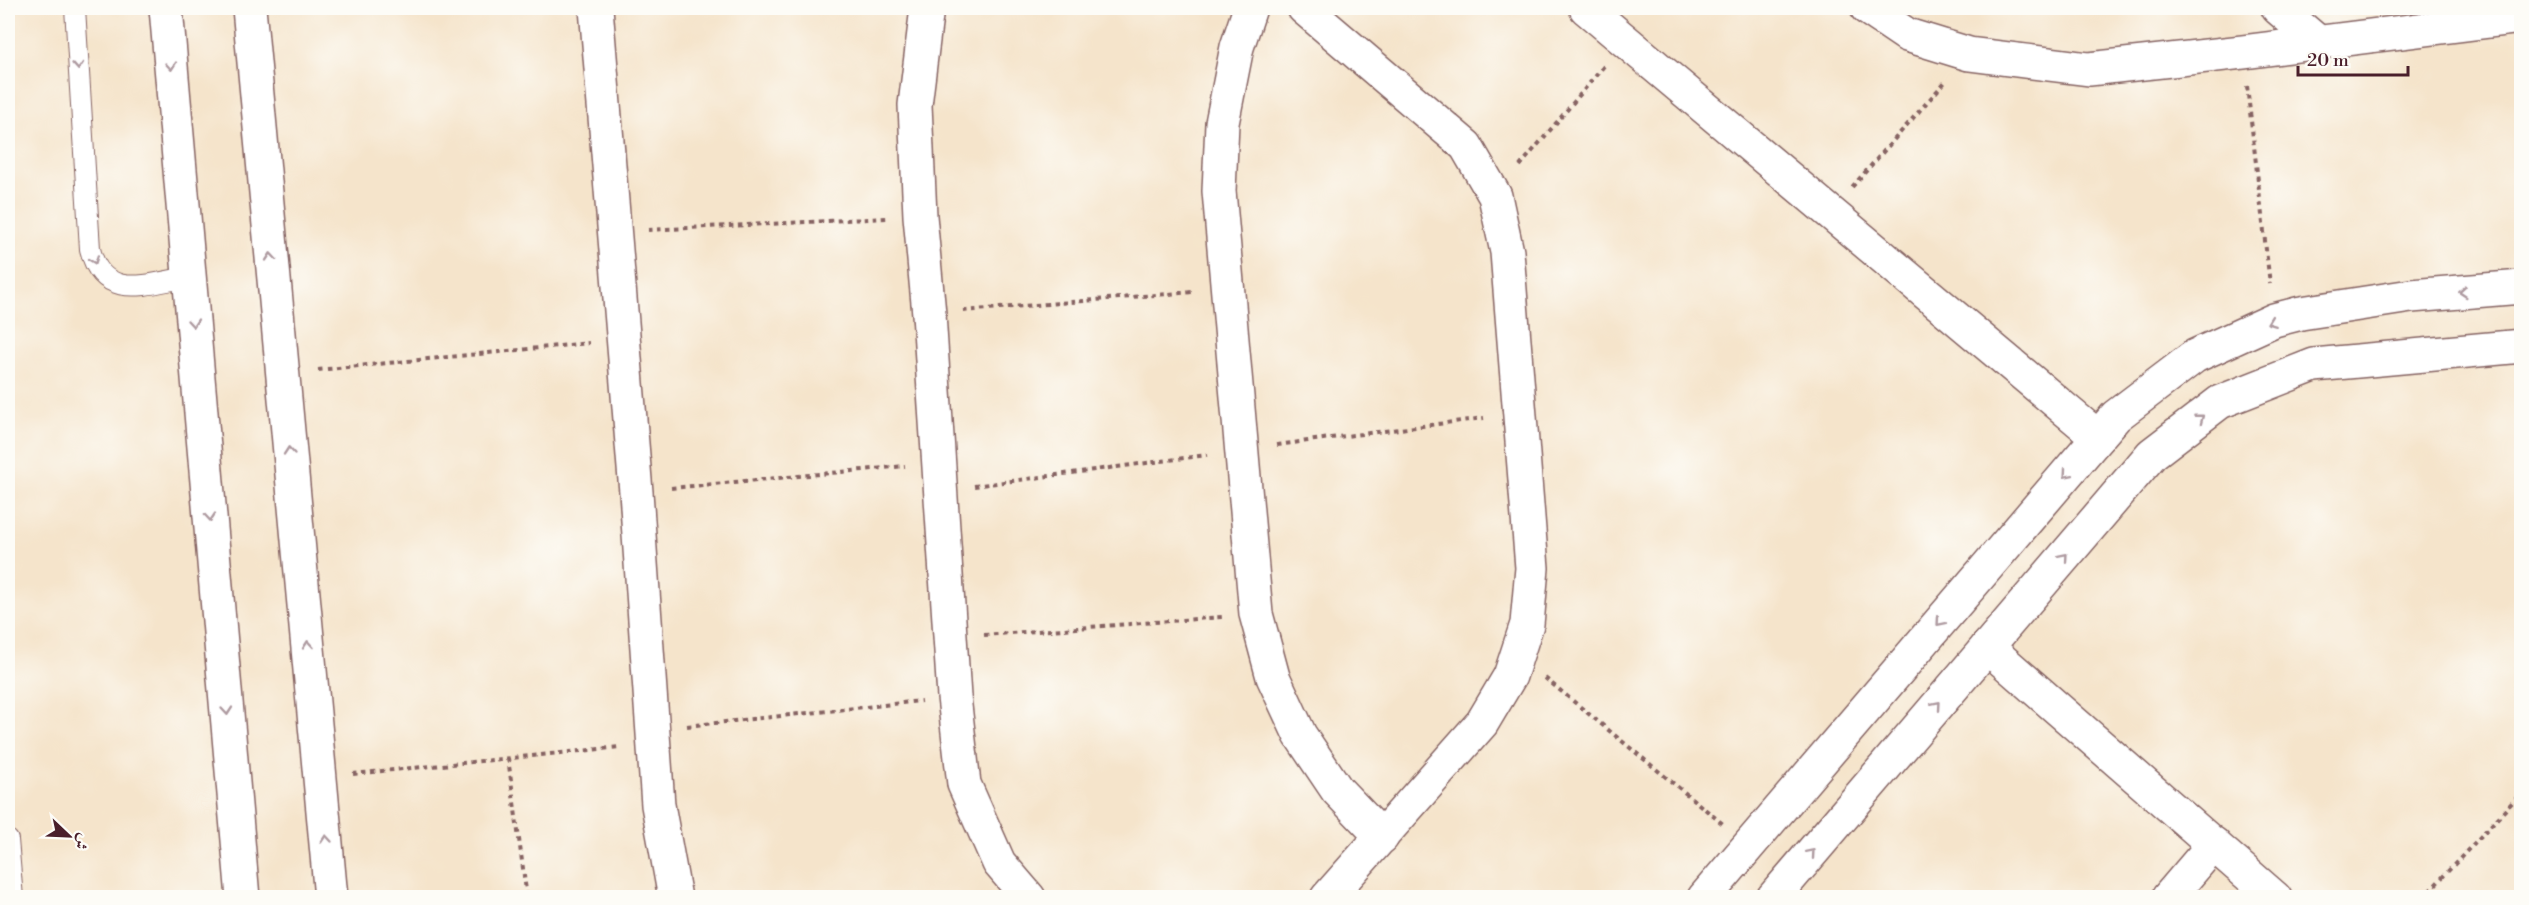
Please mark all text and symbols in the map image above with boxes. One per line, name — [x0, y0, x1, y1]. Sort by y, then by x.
scale bar — [2298, 39, 2408, 77]
text: 20 m — [2307, 49, 2349, 72]
one-way arrow — [71, 61, 84, 70]
one-way arrow — [164, 61, 177, 70]
one-way arrow — [265, 252, 278, 261]
one-way arrow — [86, 254, 99, 264]
one-way arrow — [2459, 285, 2468, 298]
one-way arrow — [2266, 315, 2277, 327]
one-way arrow — [186, 318, 199, 327]
one-way arrow — [2193, 414, 2204, 425]
one-way arrow — [283, 446, 296, 456]
one-way arrow — [2063, 467, 2074, 478]
one-way arrow — [203, 513, 216, 522]
one-way arrow — [2057, 553, 2068, 564]
one-way arrow — [1936, 615, 1947, 626]
one-way arrow — [302, 641, 315, 650]
one-way arrow — [1930, 701, 1941, 712]
one-way arrow — [220, 707, 233, 716]
north arrow — [39, 806, 99, 866]
text: ش — [70, 830, 94, 853]
one-way arrow — [320, 835, 333, 844]
one-way arrow — [1803, 849, 1814, 860]

